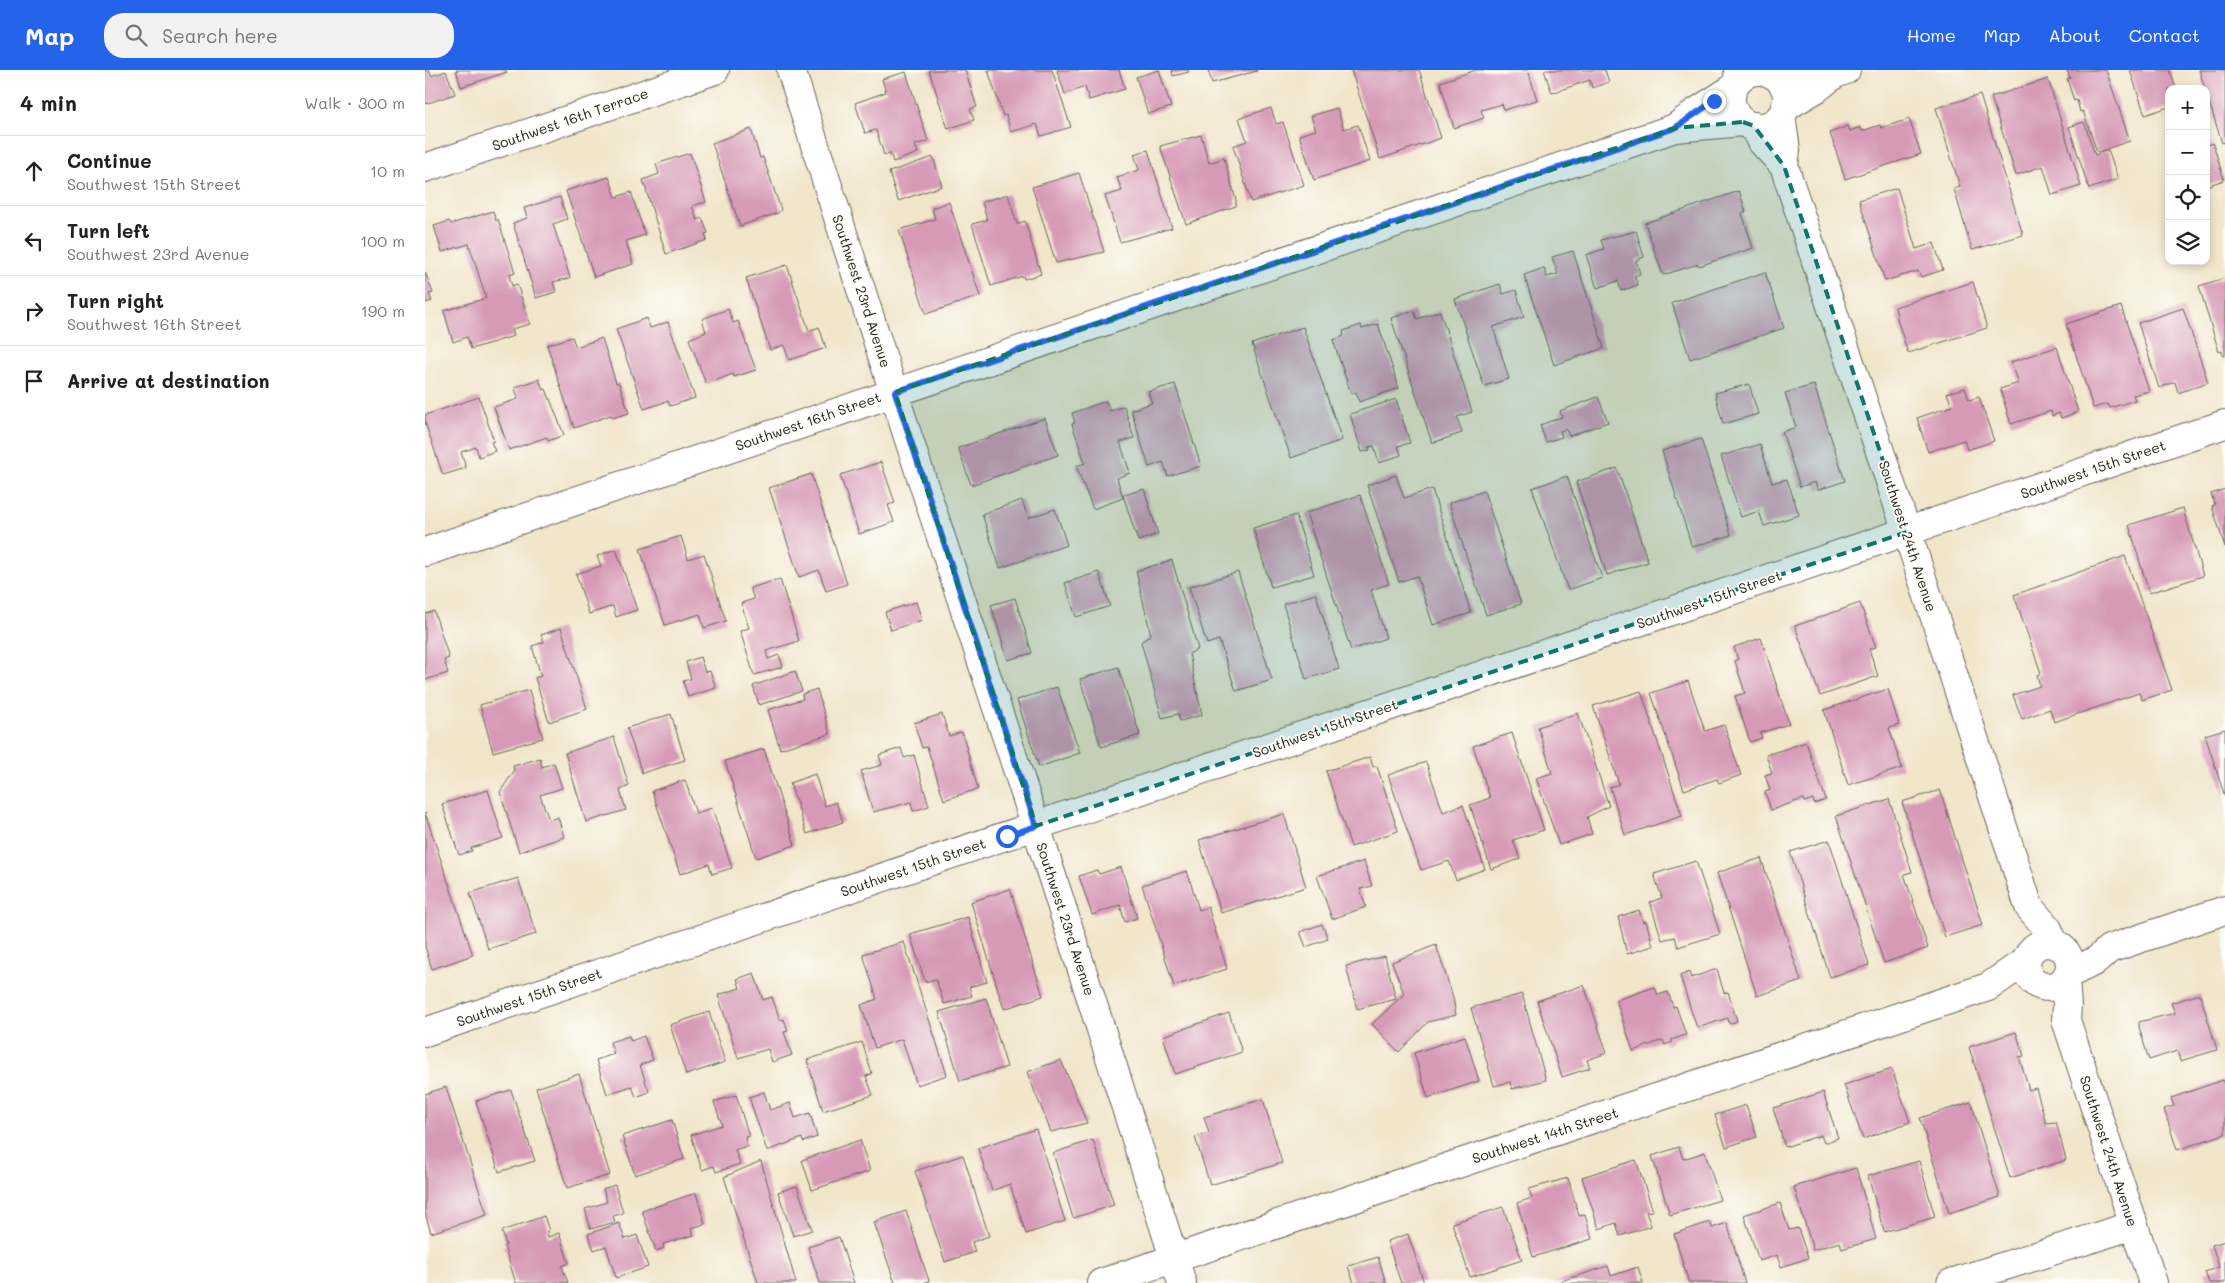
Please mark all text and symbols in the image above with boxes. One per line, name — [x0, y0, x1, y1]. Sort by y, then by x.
search box — [104, 13, 454, 58]
text: Map — [25, 20, 74, 51]
icon: search — [122, 21, 150, 49]
text: Search here — [162, 23, 278, 48]
text: Home — [1907, 23, 1956, 47]
text: Map — [1984, 23, 2020, 47]
text: About — [2048, 23, 2101, 47]
text: Contact — [2129, 23, 2200, 47]
street label: Southwest 16th Terrace — [489, 83, 651, 155]
map controls — [2165, 85, 2210, 265]
button: + — [2165, 85, 2210, 130]
text: 4 min — [20, 89, 77, 116]
route end — [1703, 90, 1726, 113]
text: Walk · 300 m — [304, 92, 405, 113]
button: − — [2165, 130, 2210, 175]
text: Continue — [67, 148, 152, 173]
icon: ahead — [20, 157, 48, 185]
text: 10 m — [370, 160, 405, 181]
text: Southwest 15th Street — [67, 173, 241, 194]
button: locate — [2165, 175, 2210, 220]
street label: Southwest 23rd Avenue — [828, 212, 896, 370]
text: Turn left — [67, 218, 150, 243]
button: layers — [2165, 220, 2210, 265]
icon: left — [20, 227, 48, 255]
text: 100 m — [360, 230, 405, 251]
text: Southwest 23rd Avenue — [67, 243, 250, 264]
text: Turn right — [67, 288, 164, 313]
icon: right — [20, 297, 48, 325]
text: 190 m — [361, 300, 405, 321]
text: Southwest 16th Street — [67, 313, 242, 334]
icon: arrive — [20, 367, 48, 395]
text: Arrive at destination — [67, 368, 270, 393]
street label: Southwest 16th Street — [733, 387, 883, 455]
street label: Southwest 15th Street — [2018, 435, 2168, 503]
street label: Southwest 24th Avenue — [1875, 458, 1941, 614]
street label: Southwest 15th Street — [1634, 565, 1784, 633]
street label: Southwest 15th Street — [1250, 694, 1400, 762]
route start — [996, 825, 1019, 848]
street label: Southwest 15th Street — [838, 833, 988, 901]
street label: Southwest 23rd Avenue — [1032, 840, 1100, 998]
street label: Southwest 15th Street — [454, 963, 604, 1031]
street label: Southwest 24th Avenue — [2076, 1073, 2142, 1229]
street label: Southwest 14th Street — [1470, 1102, 1620, 1168]

